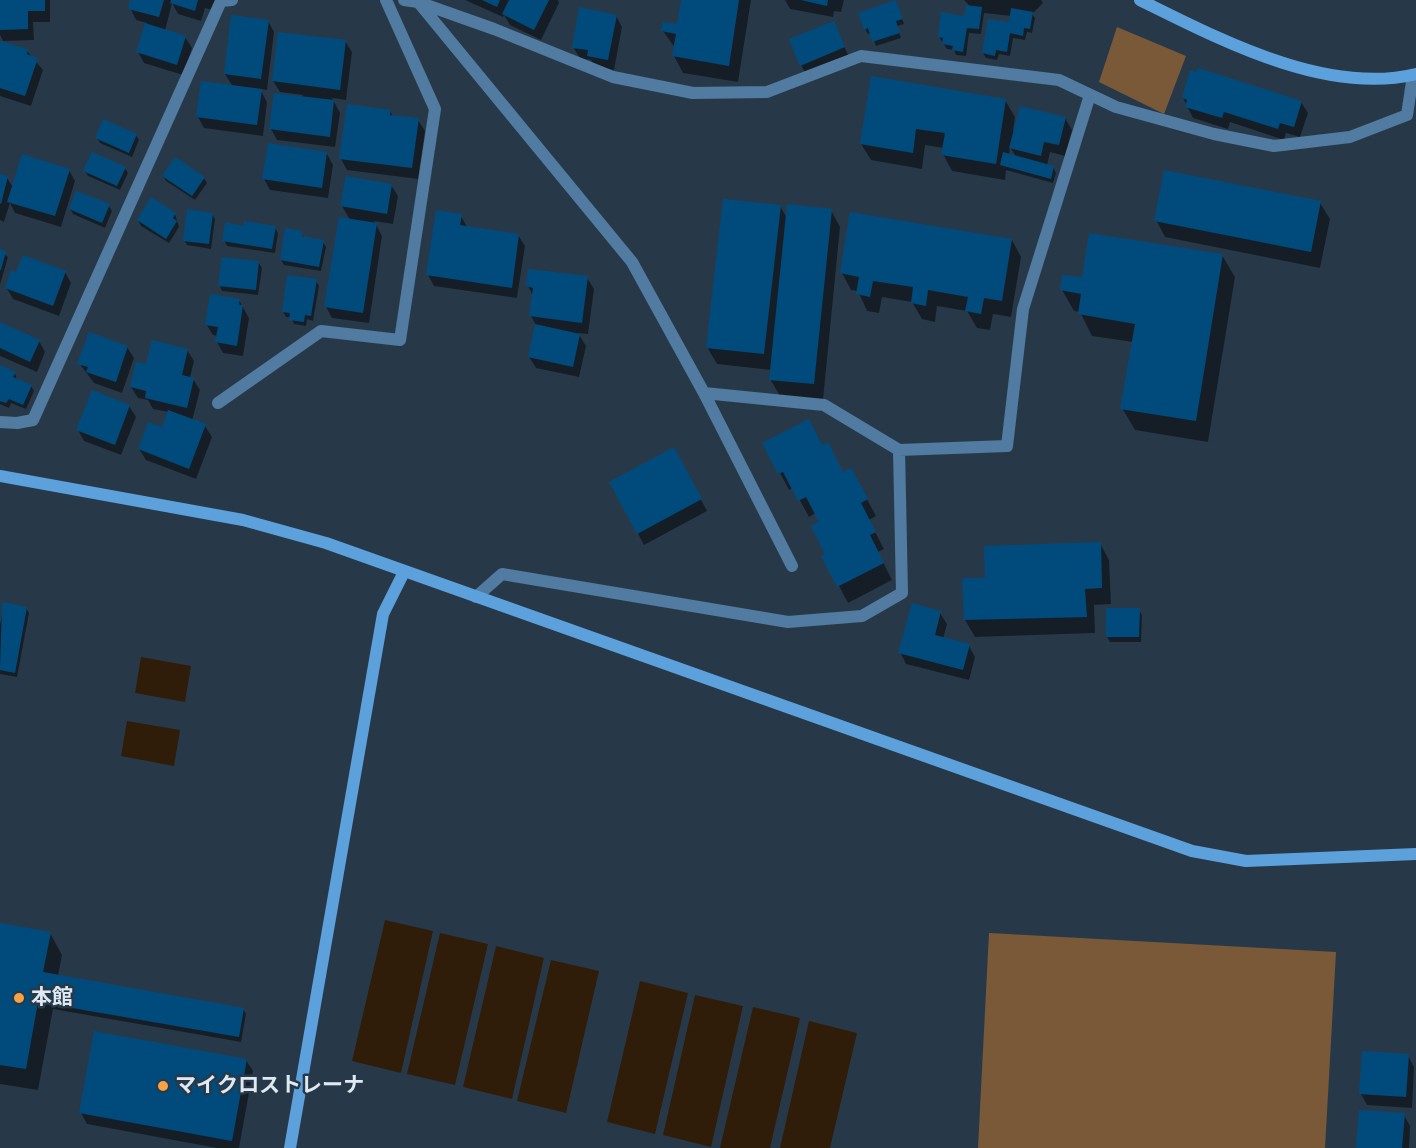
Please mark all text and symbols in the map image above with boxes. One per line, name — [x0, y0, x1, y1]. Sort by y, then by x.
place label: 本館 — [31, 985, 73, 1011]
marker: 本館 — [12, 991, 26, 1005]
place label: マイクロストレーナ — [175, 1073, 364, 1099]
marker: マイクロストレーナ — [156, 1079, 170, 1093]

